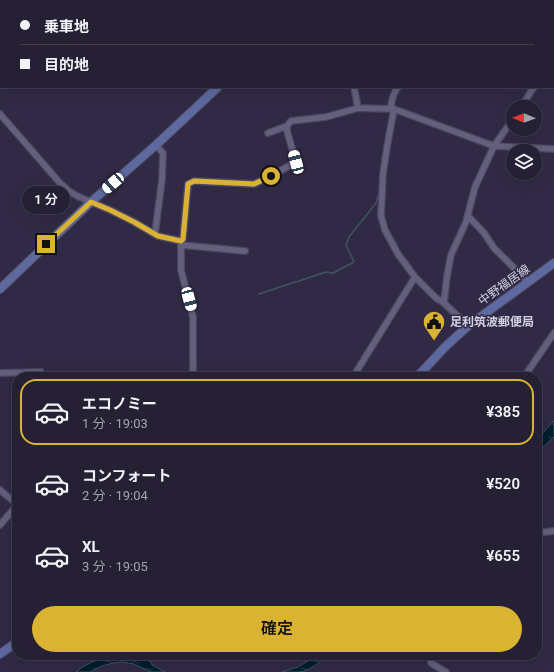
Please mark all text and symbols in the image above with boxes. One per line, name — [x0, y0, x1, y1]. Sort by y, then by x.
text: 乗車地 — [44, 18, 89, 36]
text: 目的地 — [44, 56, 89, 74]
north arrow — [506, 100, 542, 136]
map controls — [506, 100, 542, 180]
button: layers — [506, 144, 542, 180]
car — [287, 149, 305, 175]
route start — [262, 167, 280, 185]
car — [100, 171, 126, 195]
callout: 1 分 — [22, 186, 70, 214]
text: 1 分 — [34, 192, 58, 207]
route end — [37, 235, 55, 253]
street label: 中野福居線 — [476, 262, 532, 308]
car — [180, 286, 198, 312]
public building icon: 足利筑波郵便局 — [421, 309, 447, 342]
place label: 足利筑波郵便局 — [450, 315, 534, 329]
icon: car — [34, 394, 70, 430]
text: エコノミー — [82, 395, 157, 413]
text: ¥385 — [486, 403, 520, 421]
text: 1 分 · 19:03 — [82, 416, 148, 431]
icon: car — [34, 466, 70, 502]
text: コンフォート — [82, 467, 172, 485]
text: ¥520 — [486, 475, 520, 493]
text: 2 分 · 19:04 — [82, 488, 148, 503]
icon: car — [34, 538, 70, 574]
text: XL — [82, 538, 100, 556]
text: ¥655 — [486, 547, 520, 565]
text: 3 分 · 19:05 — [82, 559, 148, 574]
button: 確定 — [32, 606, 522, 652]

